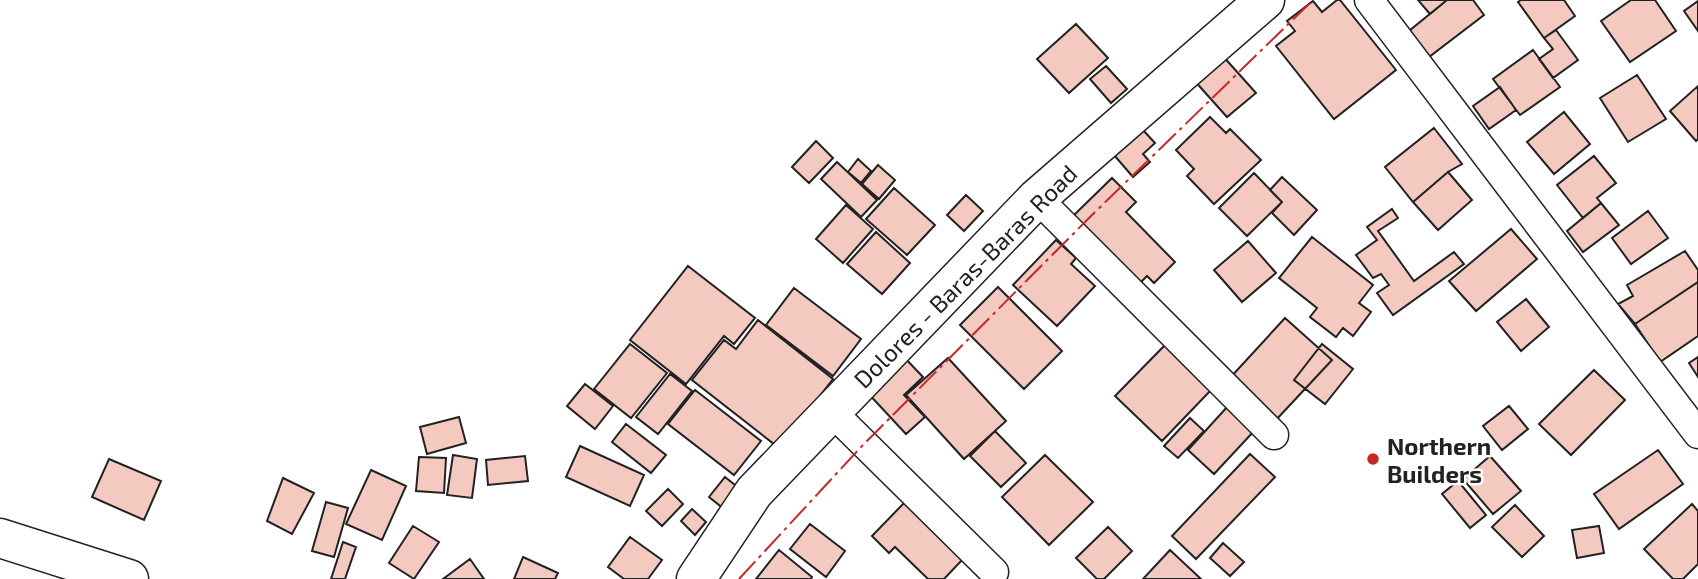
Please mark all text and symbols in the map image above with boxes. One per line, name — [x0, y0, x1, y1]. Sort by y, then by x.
street label: Dolores - Baras-Baras Road — [847, 158, 1083, 394]
place label: Northern Builders — [1387, 431, 1491, 488]
marker: Northern Builders — [1365, 451, 1381, 467]

